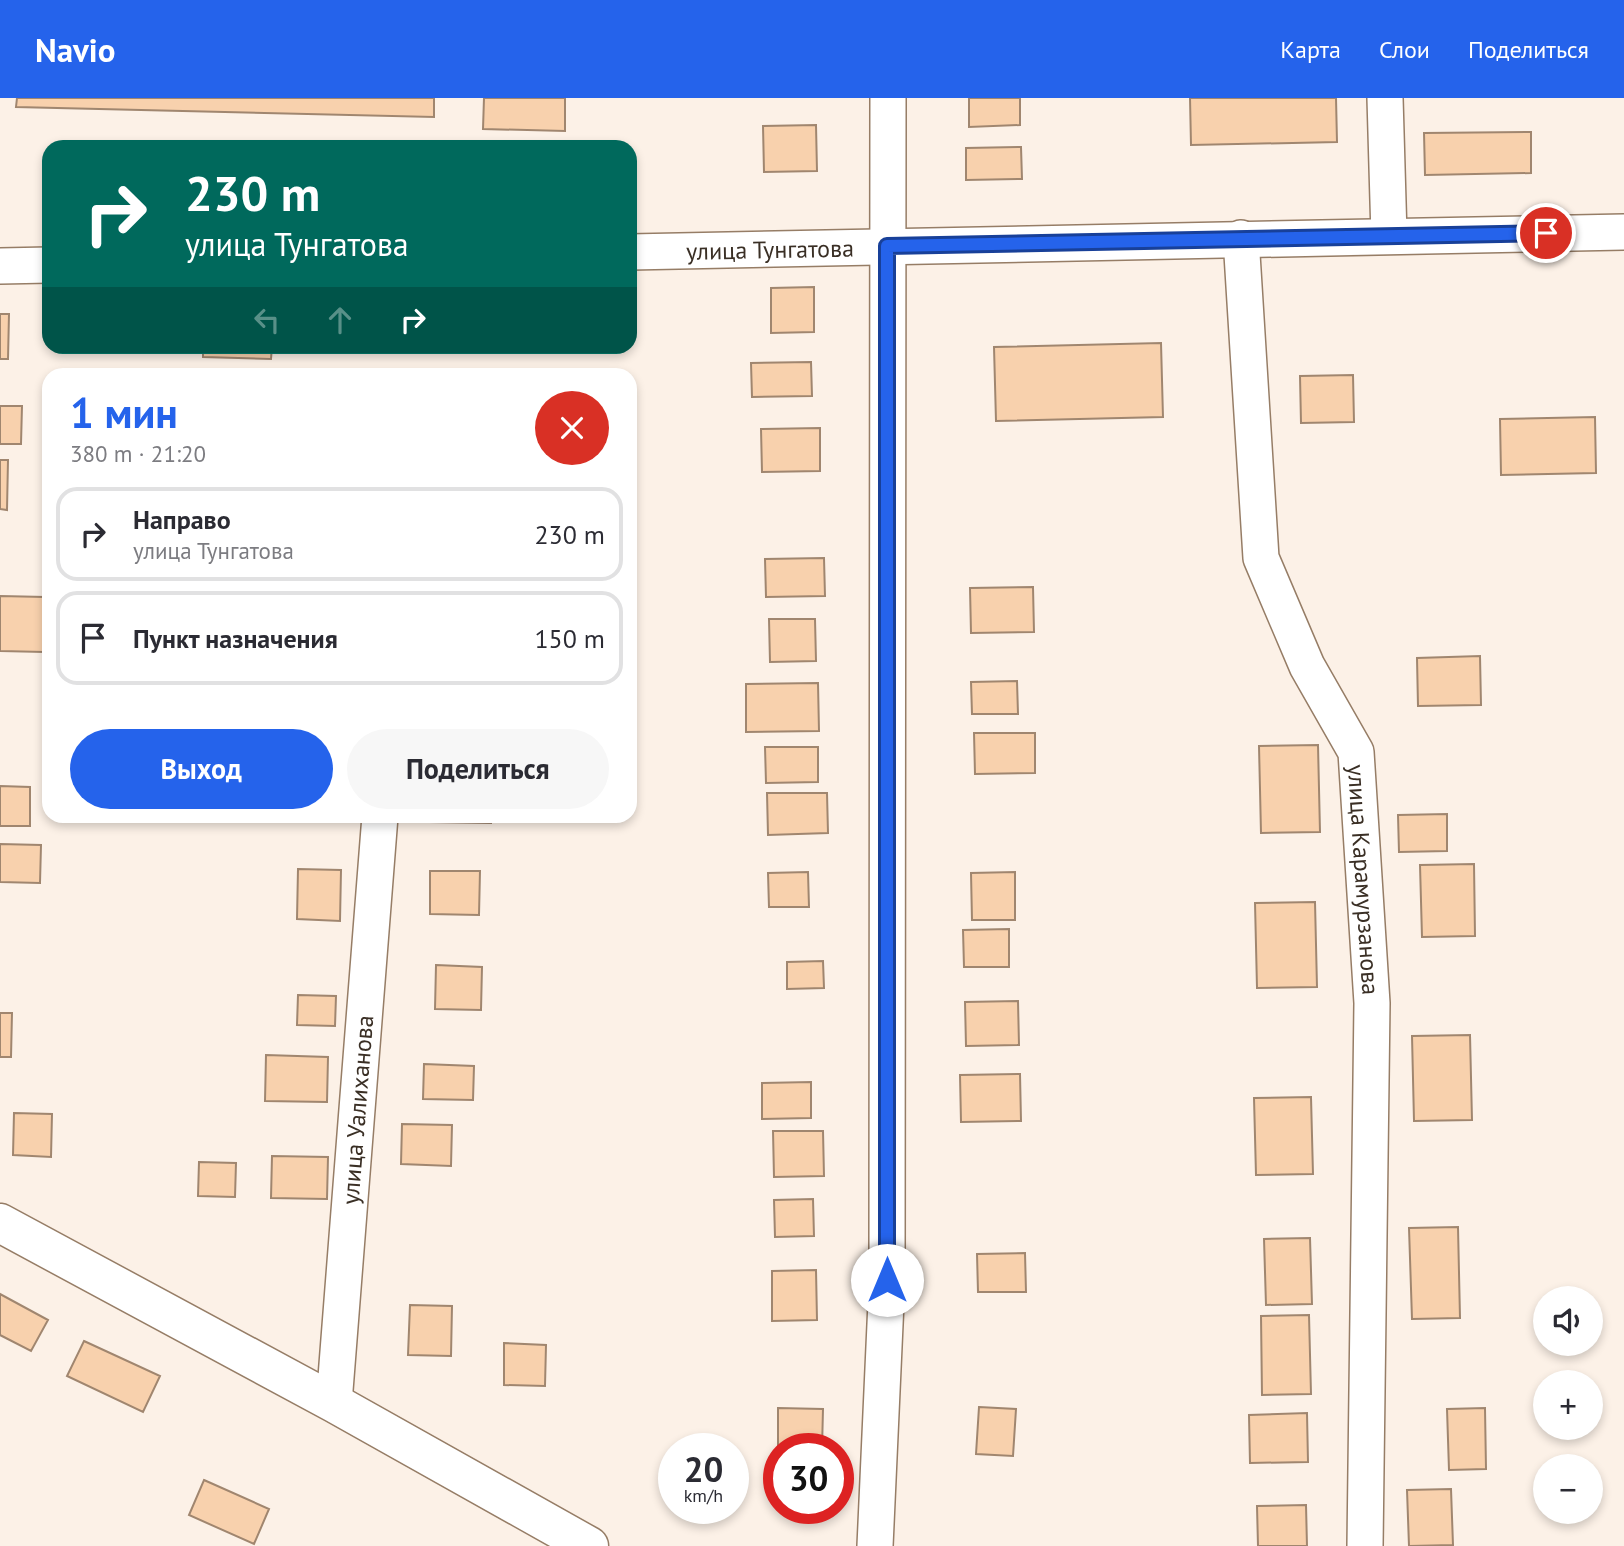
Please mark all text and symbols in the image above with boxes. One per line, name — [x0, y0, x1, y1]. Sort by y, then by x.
text: Navio — [35, 28, 115, 71]
text: Карта — [1280, 34, 1341, 65]
text: Слои — [1379, 34, 1430, 65]
text: Поделиться — [1468, 34, 1589, 65]
text: 230 m — [185, 161, 320, 225]
icon: right — [70, 168, 161, 259]
pin — [1516, 203, 1576, 263]
icon: arrive — [1527, 214, 1565, 252]
text: улица Тунгатова — [185, 223, 409, 265]
street label: улица Тунгатова — [686, 232, 854, 266]
icon: left — [248, 301, 286, 339]
icon: ahead — [321, 301, 359, 339]
icon: right — [394, 301, 432, 339]
text: 1 мин — [70, 385, 178, 440]
button: close — [535, 391, 609, 465]
text: 380 m · 21:20 — [70, 439, 206, 468]
text: Направо — [133, 503, 231, 536]
icon: right — [74, 515, 112, 553]
text: 230 m — [534, 518, 605, 551]
text: улица Тунгатова — [133, 536, 294, 565]
icon: arrive — [74, 619, 112, 657]
text: Пункт назначения — [133, 622, 338, 655]
text: 150 m — [534, 622, 605, 655]
button: Выход — [70, 729, 333, 809]
button: Поделиться — [347, 729, 609, 809]
street label: улица Карамурзанова — [1341, 764, 1387, 996]
street label: улица Уалиханова — [334, 1014, 380, 1206]
position arrow — [850, 1243, 924, 1317]
map controls — [1533, 1286, 1603, 1524]
button: sound — [1533, 1286, 1603, 1356]
button: + — [1533, 1370, 1603, 1440]
speed limit sign: 30 — [763, 1433, 854, 1524]
text: 20 — [684, 1446, 723, 1492]
button: − — [1533, 1454, 1603, 1524]
text: km/h — [684, 1484, 723, 1507]

